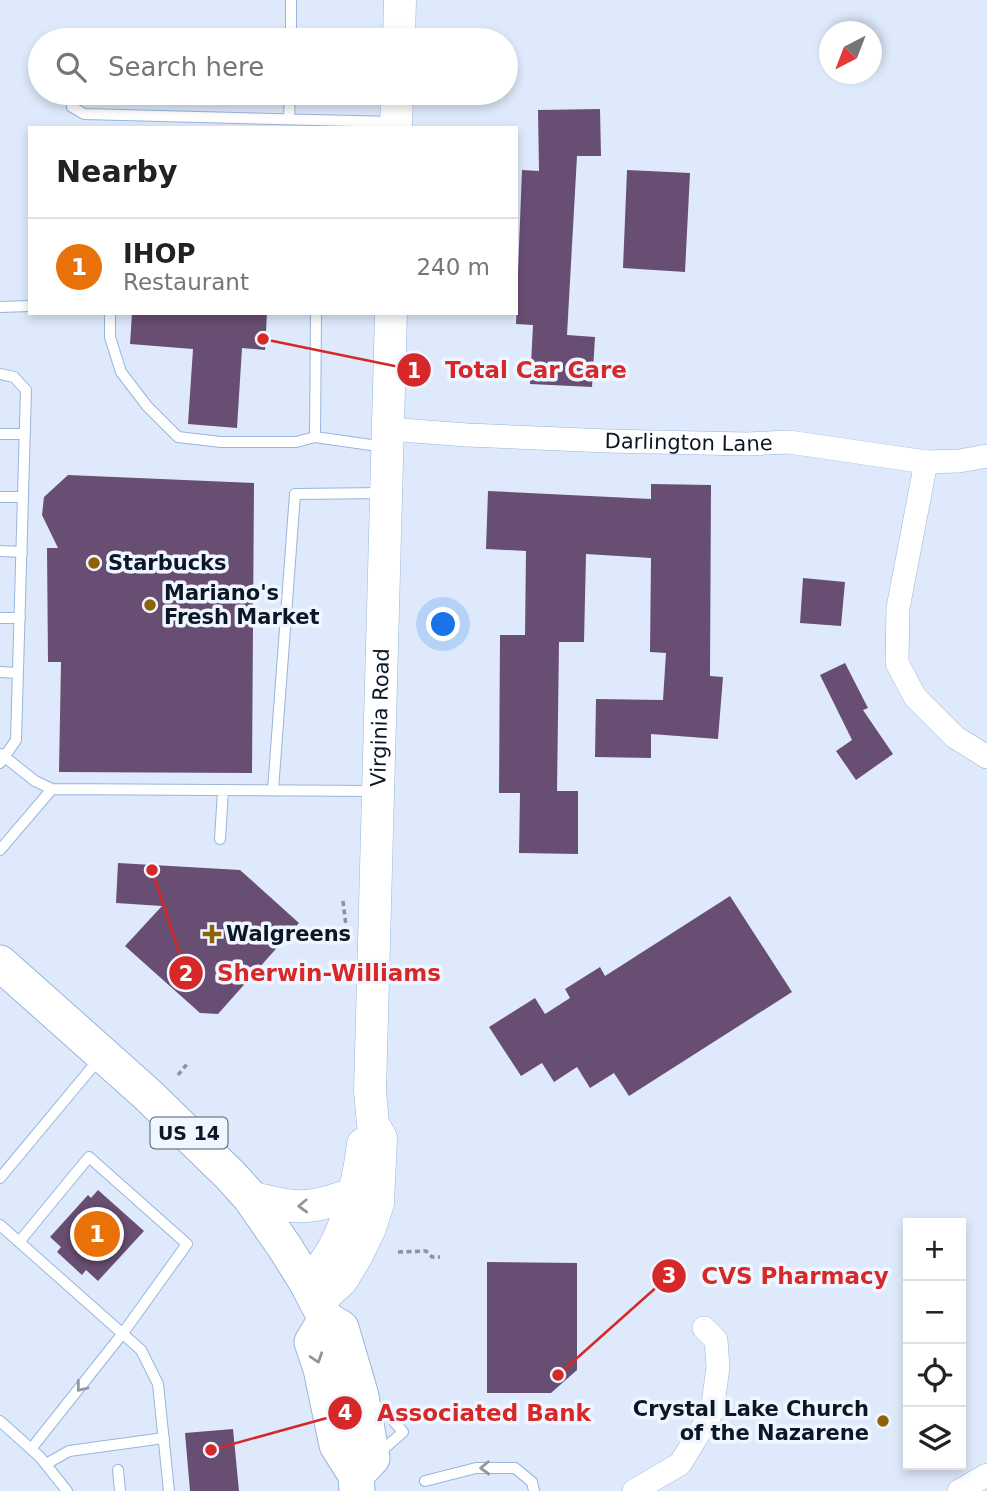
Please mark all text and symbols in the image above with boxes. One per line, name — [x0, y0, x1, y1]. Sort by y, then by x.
north arrow — [819, 21, 882, 84]
search box — [28, 28, 518, 105]
icon: search — [52, 48, 90, 86]
text: Search here — [108, 52, 264, 82]
text: Nearby — [56, 154, 178, 189]
text: IHOP — [123, 239, 196, 269]
text: 1 — [71, 254, 87, 280]
text: 240 m — [416, 254, 490, 280]
text: Restaurant — [123, 269, 249, 295]
callout: Total Car Care — [396, 348, 641, 392]
text: Total Car Care — [445, 357, 627, 383]
text: 1 — [407, 359, 421, 383]
street label: Darlington Lane — [604, 429, 773, 456]
place label: Starbucks — [108, 551, 227, 575]
marker: Starbucks — [86, 555, 102, 571]
place label: Mariano's Fresh Market — [164, 581, 319, 629]
marker: Mariano's Fresh Market — [142, 597, 158, 613]
your location — [426, 607, 460, 641]
street label: Virginia Road — [366, 648, 394, 787]
place label: Walgreens — [226, 922, 351, 946]
marker: Walgreens — [204, 926, 220, 942]
callout: Sherwin-Williams — [168, 951, 455, 995]
text: Sherwin-Williams — [217, 960, 441, 986]
text: 2 — [179, 962, 193, 986]
road number: US 14 — [150, 1118, 228, 1148]
one-way arrow — [297, 1199, 308, 1214]
pin: 1 — [74, 1208, 120, 1260]
map controls — [903, 1218, 966, 1470]
button: + — [903, 1218, 966, 1281]
callout: CVS Pharmacy — [652, 1254, 902, 1298]
text: CVS Pharmacy — [701, 1263, 889, 1289]
text: 3 — [662, 1264, 676, 1288]
button: − — [903, 1281, 966, 1344]
button: locate — [903, 1344, 966, 1407]
one-way arrow — [309, 1351, 323, 1364]
one-way arrow — [76, 1379, 89, 1391]
callout: Associated Bank — [328, 1391, 605, 1435]
place label: Crystal Lake Church of the Nazarene — [633, 1397, 869, 1445]
text: Associated Bank — [377, 1400, 592, 1426]
text: 4 — [338, 1401, 352, 1425]
button: layers — [903, 1407, 966, 1470]
marker: Crystal Lake Church of the Nazarene — [875, 1413, 891, 1429]
one-way arrow — [479, 1461, 490, 1476]

